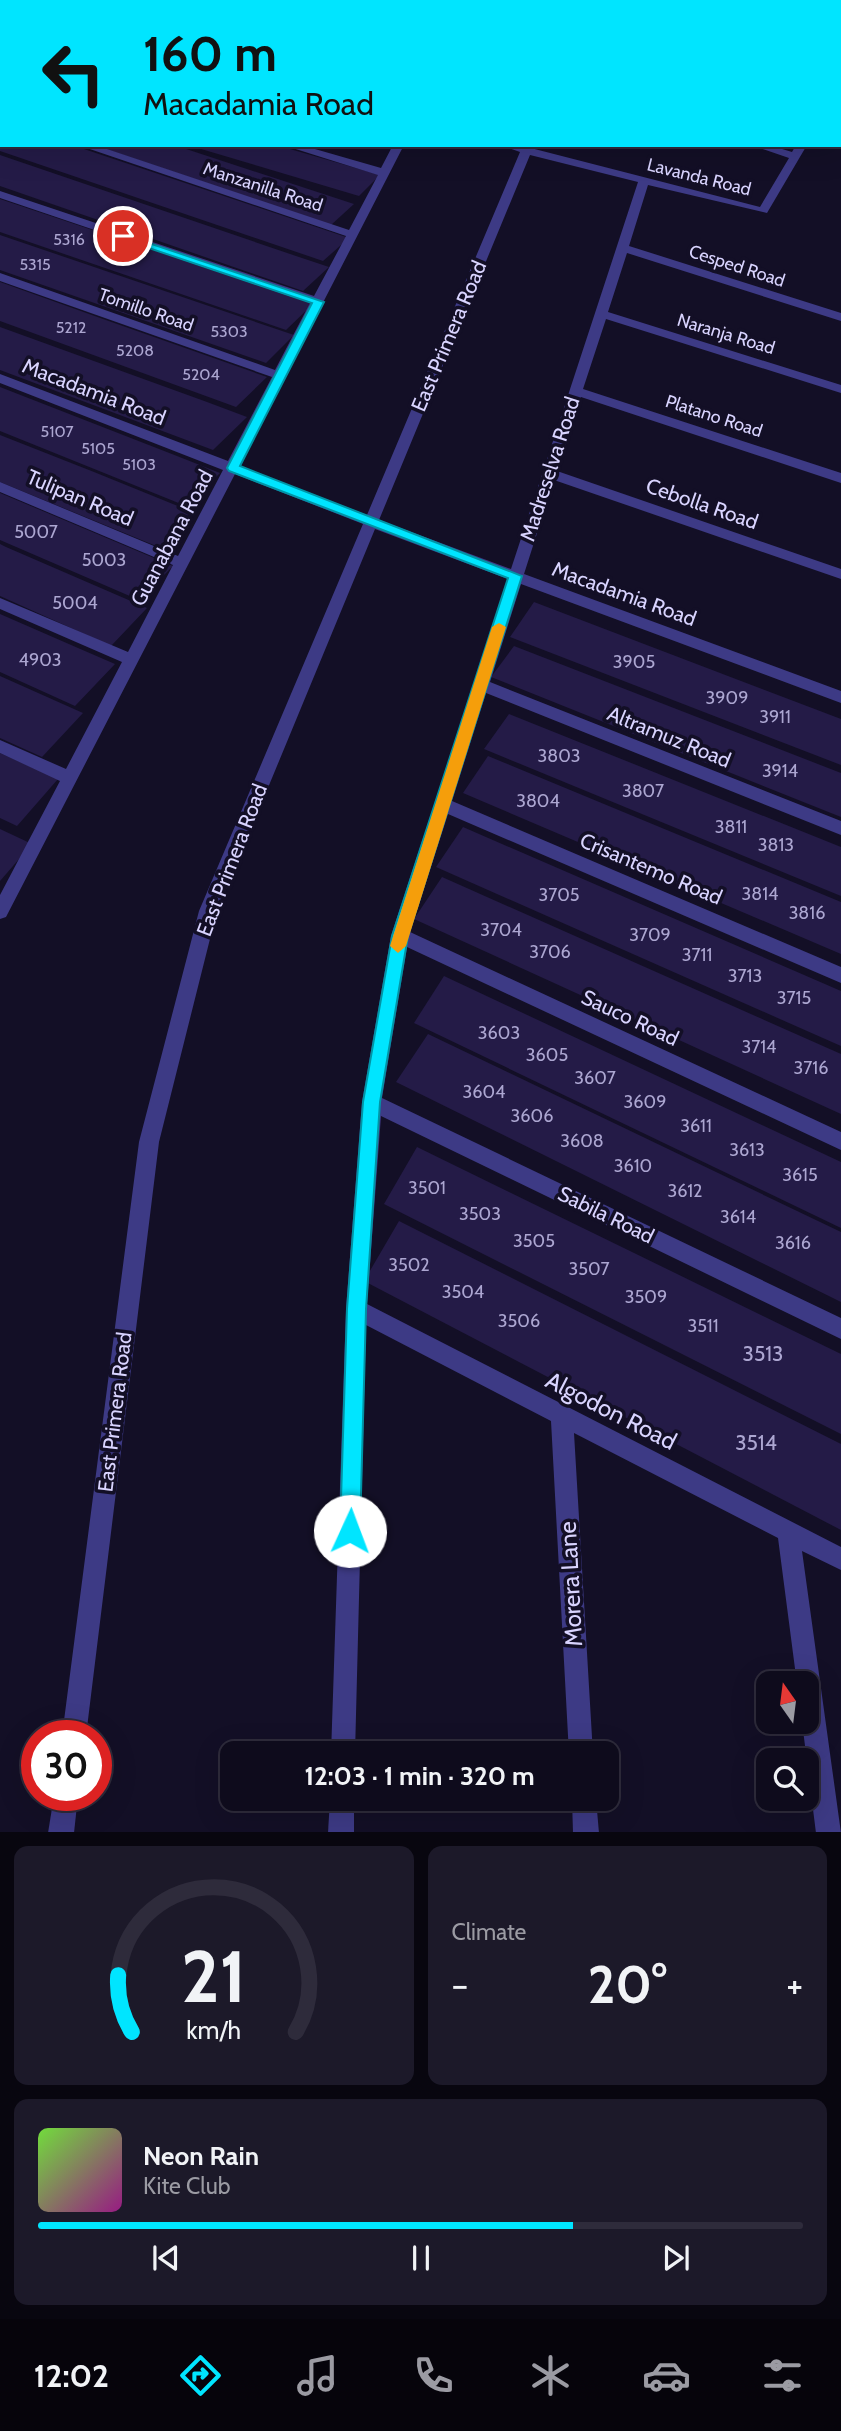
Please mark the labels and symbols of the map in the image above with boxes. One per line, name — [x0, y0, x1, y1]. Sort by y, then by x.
street label: Lavanda Road — [645, 153, 753, 201]
street label: Manzanilla Road — [200, 157, 326, 217]
pin — [93, 206, 153, 266]
house number: 5316 — [53, 230, 85, 249]
street label: Cesped Road — [686, 240, 788, 292]
house number: 5315 — [19, 255, 51, 274]
street label: East Primera Road — [406, 257, 492, 415]
street label: Tomillo Road — [96, 283, 196, 337]
street label: Naranja Road — [675, 309, 777, 359]
house number: 5212 — [56, 318, 86, 337]
house number: 5303 — [210, 322, 248, 341]
house number: 5208 — [116, 341, 154, 360]
street label: Macadamia Road — [19, 353, 169, 430]
house number: 5204 — [182, 365, 220, 384]
street label: Platano Road — [663, 390, 765, 442]
street label: Madreselva Road — [514, 393, 585, 544]
house number: 5107 — [41, 422, 73, 441]
house number: 5105 — [81, 439, 115, 458]
house number: 5103 — [122, 455, 156, 474]
street label: Tulipan Road — [23, 464, 137, 531]
street label: Guanabana Road — [125, 465, 218, 610]
street label: Cebolla Road — [643, 473, 761, 534]
house number: 5007 — [14, 521, 58, 543]
house number: 5003 — [82, 549, 126, 571]
street label: Macadamia Road — [549, 556, 700, 631]
house number: 5004 — [52, 592, 98, 614]
house number: 4903 — [19, 649, 61, 671]
house number: 3905 — [613, 651, 655, 673]
house number: 3909 — [706, 687, 748, 709]
street label: Altramuz Road — [604, 700, 735, 773]
house number: 3911 — [759, 706, 791, 728]
house number: 3803 — [538, 745, 580, 767]
house number: 3914 — [762, 760, 798, 782]
street label: East Primera Road — [191, 780, 272, 940]
house number: 3807 — [622, 780, 664, 802]
house number: 3804 — [516, 790, 560, 812]
house number: 3811 — [715, 816, 747, 838]
street label: Crisantemo Road — [576, 827, 726, 910]
house number: 3813 — [758, 834, 794, 856]
house number: 3814 — [742, 883, 778, 905]
house number: 3705 — [539, 884, 579, 906]
house number: 3816 — [789, 902, 825, 924]
house number: 3704 — [480, 919, 522, 941]
house number: 3709 — [629, 924, 671, 946]
house number: 3706 — [529, 941, 571, 963]
house number: 3711 — [682, 944, 712, 966]
house number: 3713 — [728, 965, 762, 987]
street label: Sauco Road — [578, 984, 683, 1051]
house number: 3715 — [777, 987, 811, 1009]
house number: 3603 — [478, 1022, 520, 1044]
house number: 3714 — [741, 1036, 777, 1058]
house number: 3605 — [526, 1044, 568, 1066]
house number: 3716 — [794, 1057, 828, 1079]
house number: 3607 — [574, 1067, 616, 1089]
house number: 3604 — [463, 1081, 505, 1103]
house number: 3609 — [624, 1091, 666, 1113]
house number: 3606 — [511, 1105, 553, 1127]
house number: 3611 — [680, 1115, 712, 1137]
house number: 3608 — [560, 1130, 604, 1152]
house number: 3613 — [729, 1139, 765, 1161]
house number: 3610 — [614, 1155, 652, 1177]
house number: 3615 — [782, 1164, 818, 1186]
house number: 3501 — [408, 1177, 446, 1199]
house number: 3612 — [667, 1180, 703, 1202]
street label: Sabila Road — [554, 1181, 658, 1249]
house number: 3503 — [459, 1203, 501, 1225]
house number: 3614 — [720, 1206, 756, 1228]
house number: 3505 — [513, 1230, 555, 1252]
house number: 3616 — [775, 1232, 811, 1254]
house number: 3502 — [388, 1254, 430, 1276]
house number: 3507 — [569, 1258, 609, 1280]
house number: 3504 — [442, 1281, 484, 1303]
house number: 3509 — [625, 1286, 667, 1308]
house number: 3506 — [498, 1310, 540, 1332]
house number: 3511 — [687, 1315, 719, 1337]
street label: East Primera Road — [92, 1330, 137, 1493]
house number: 3513 — [743, 1341, 783, 1366]
street label: Algodon Road — [541, 1365, 681, 1456]
house number: 3514 — [735, 1430, 777, 1455]
position arrow — [313, 1494, 387, 1568]
street label: Morera Lane — [553, 1521, 588, 1647]
north arrow — [756, 1671, 819, 1734]
speed limit sign: 30 — [21, 1720, 112, 1811]

